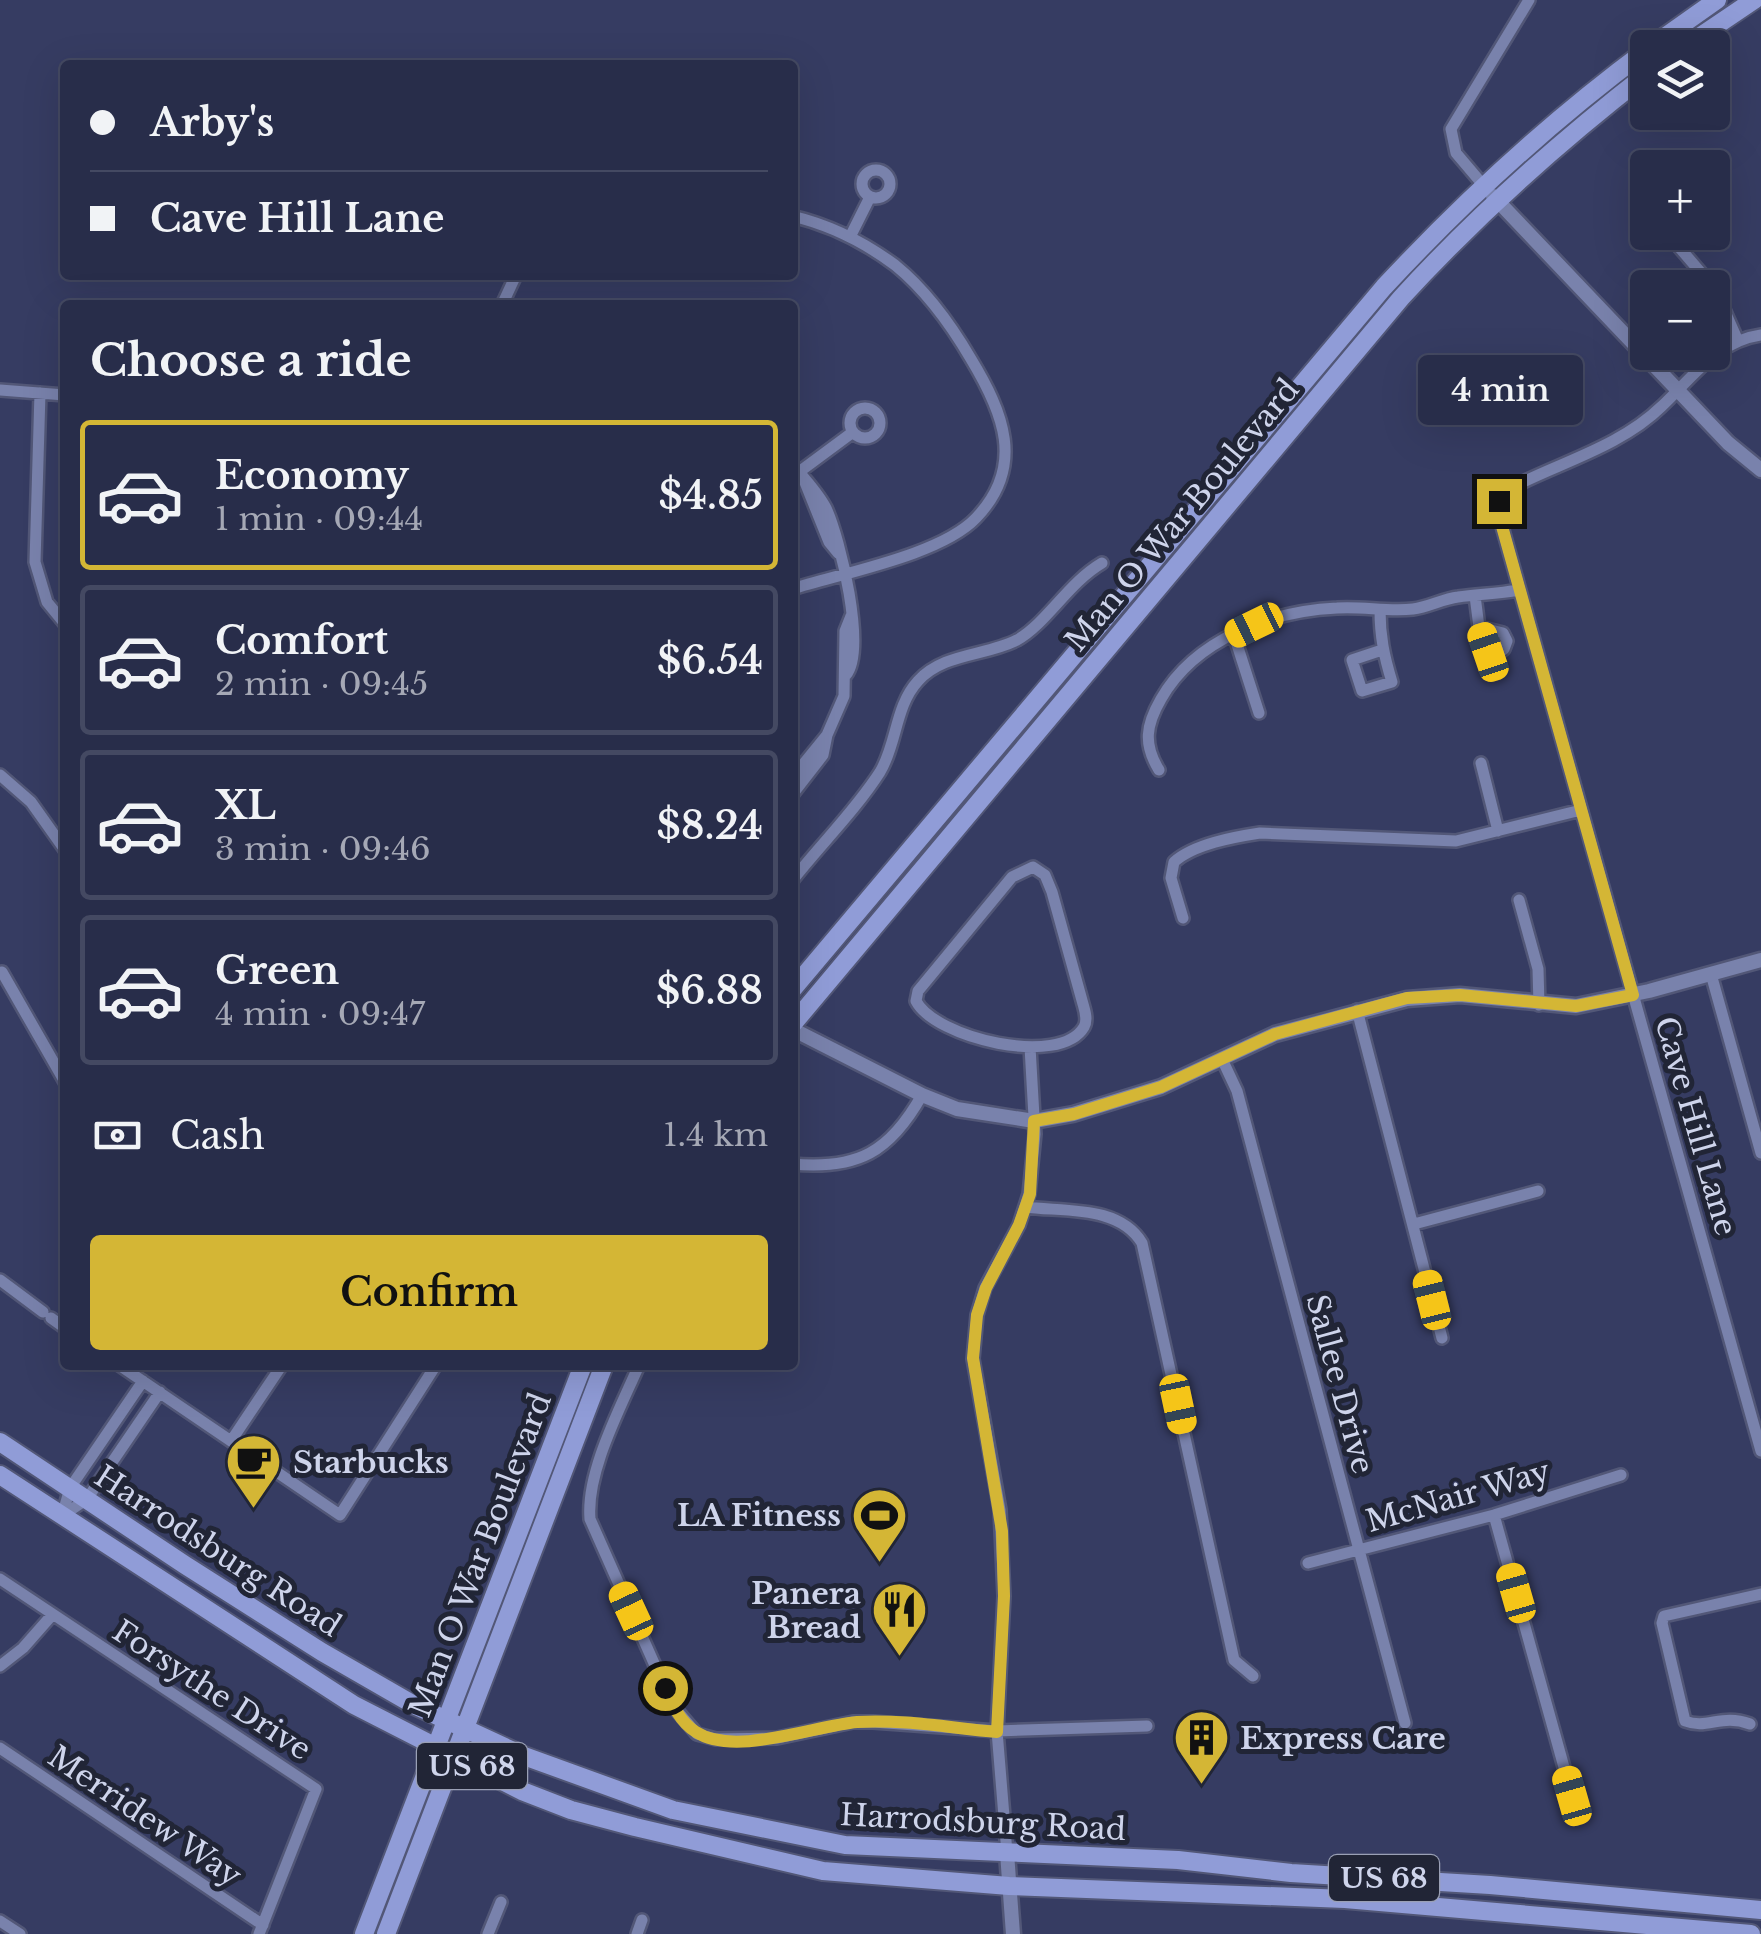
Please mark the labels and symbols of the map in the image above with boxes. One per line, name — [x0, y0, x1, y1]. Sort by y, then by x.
callout: 4 min — [1416, 356, 1582, 426]
street label: Man O War Boulevard — [1057, 371, 1307, 659]
route end — [1477, 479, 1522, 524]
car — [1220, 598, 1288, 652]
car — [1464, 619, 1512, 685]
street label: Cave Hill Lane — [1647, 1012, 1745, 1240]
car — [1410, 1267, 1454, 1333]
street label: Sallee Drive — [1298, 1290, 1382, 1478]
car — [1157, 1372, 1199, 1436]
street label: Man O War Boulevard — [401, 1388, 559, 1722]
cafe icon: Starbucks — [224, 1432, 284, 1511]
place label: Starbucks — [293, 1444, 449, 1481]
street label: McNair Way — [1362, 1452, 1554, 1540]
street label: Harrodsburg Road — [88, 1458, 348, 1644]
sports icon: LA Fitness — [850, 1485, 910, 1564]
place label: LA Fitness — [677, 1497, 841, 1534]
car — [1493, 1560, 1539, 1626]
place label: Panera Bread — [751, 1575, 861, 1646]
car — [605, 1577, 657, 1645]
restaurant icon: Panera Bread — [870, 1580, 930, 1659]
street label: Forsythe Drive — [106, 1612, 318, 1768]
route start — [643, 1666, 688, 1711]
building icon: Express Care — [1171, 1708, 1231, 1787]
place label: Express Care — [1240, 1720, 1446, 1757]
street label: Merridew Way — [41, 1738, 249, 1894]
road number: US 68 — [417, 1743, 527, 1789]
car — [1549, 1763, 1595, 1829]
street label: Harrodsburg Road — [839, 1796, 1127, 1848]
road number: US 68 — [1329, 1855, 1439, 1901]

